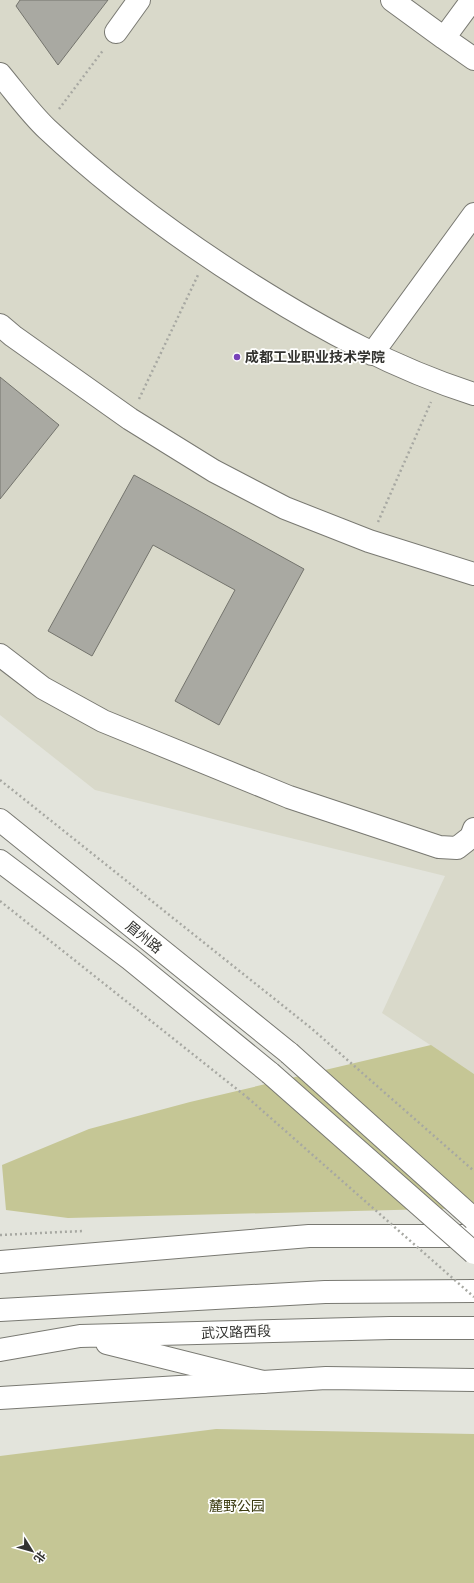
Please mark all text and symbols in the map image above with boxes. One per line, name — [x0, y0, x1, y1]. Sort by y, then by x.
place label: 成都工业职业技术学院 — [245, 348, 385, 366]
marker: 成都工业职业技术学院 — [232, 352, 242, 362]
street label: 眉州路 — [122, 917, 166, 957]
street label: 武汉路西段 — [201, 1322, 271, 1342]
park label: 麓野公园 — [209, 1497, 265, 1515]
north arrow — [12, 1531, 52, 1571]
text: 北 — [31, 1548, 49, 1566]

